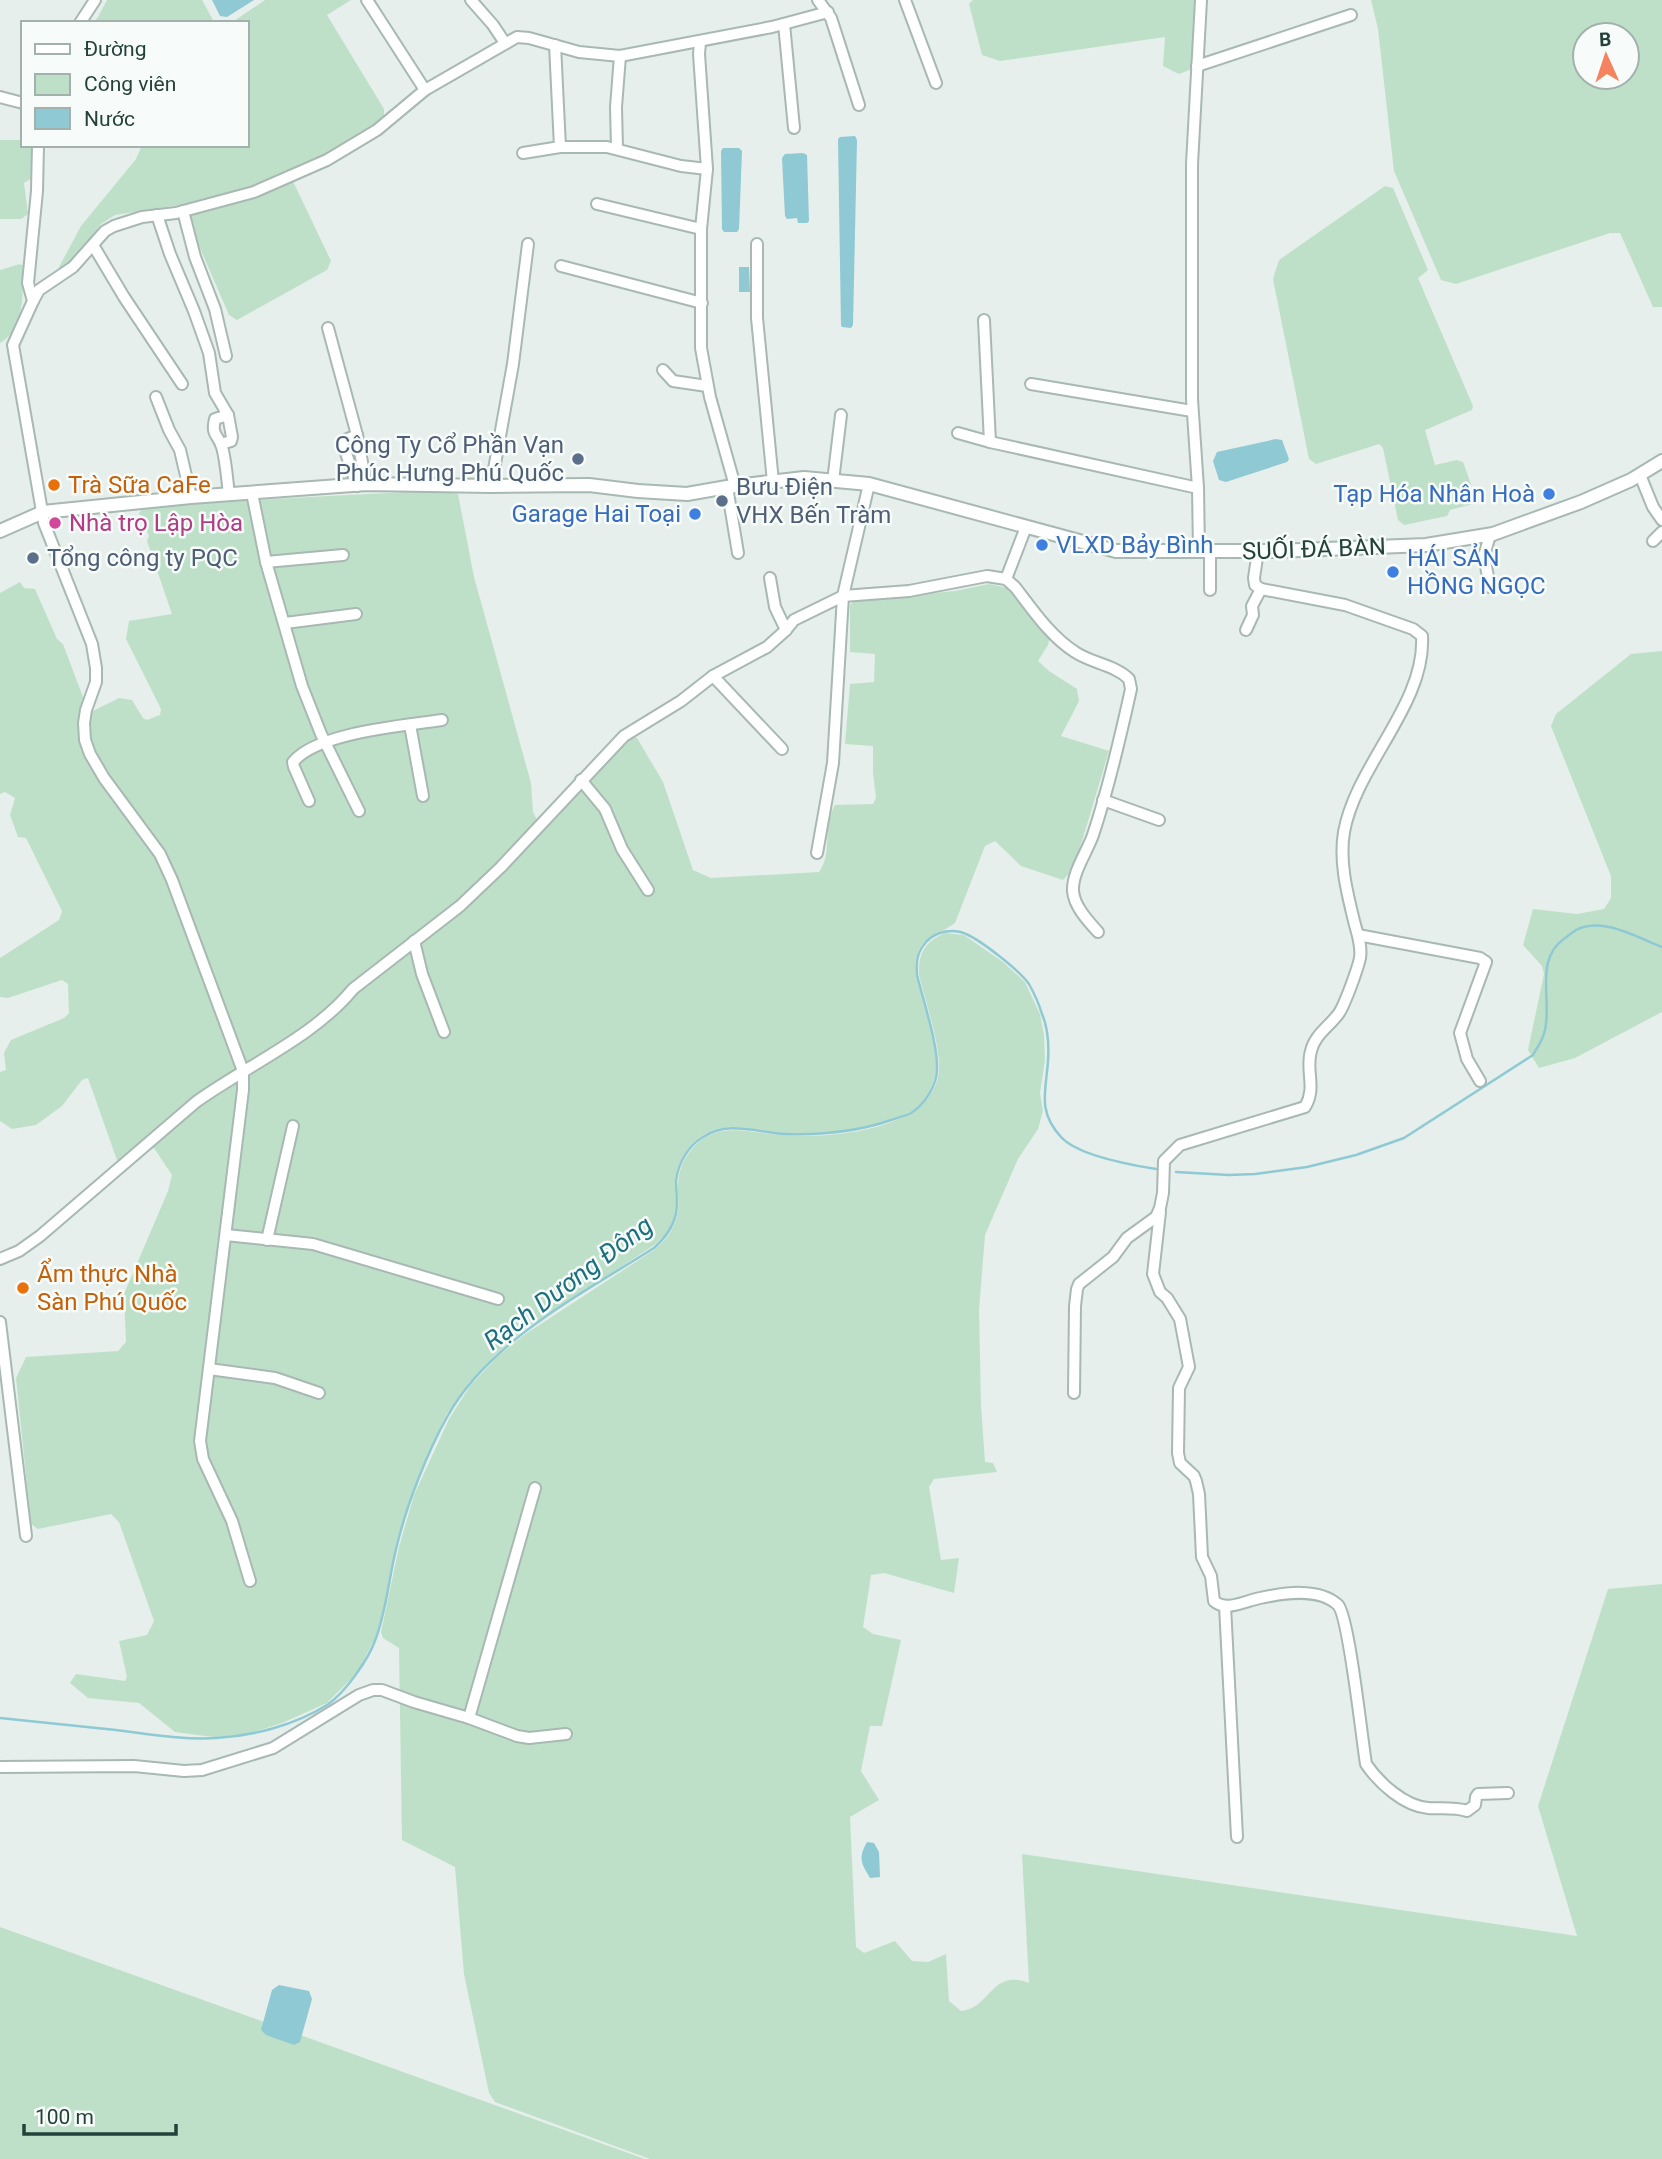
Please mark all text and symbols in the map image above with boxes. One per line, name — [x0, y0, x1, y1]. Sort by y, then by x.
legend — [21, 21, 248, 147]
north arrow — [1571, 21, 1641, 91]
text: B — [1598, 28, 1612, 51]
text: Đường — [84, 37, 146, 61]
text: Công viên — [84, 72, 176, 96]
text: Nước — [84, 107, 135, 131]
place label: Công Ty Cổ Phần Vạn Phúc Hưng Phú Quốc — [335, 431, 564, 487]
marker: Công Ty Cổ Phần Vạn Phúc Hưng Phú Quốc — [570, 451, 586, 467]
place label: Trà Sữa CaFe — [68, 471, 211, 499]
place label: Bưu Điện VHX Bến Tràm — [736, 473, 891, 529]
marker: Trà Sữa CaFe — [46, 477, 62, 493]
place label: Tạp Hóa Nhân Hoà — [1333, 480, 1535, 508]
marker: Tạp Hóa Nhân Hoà — [1541, 486, 1557, 502]
marker: Bưu Điện VHX Bến Tràm — [714, 493, 730, 509]
place label: Garage Hai Toại — [511, 500, 681, 528]
marker: Garage Hai Toại — [687, 506, 703, 522]
place label: Nhà trọ Lập Hòa — [69, 509, 243, 537]
marker: Nhà trọ Lập Hòa — [47, 515, 63, 531]
street label: SUỐI ĐÁ BÀN — [1241, 530, 1386, 566]
place label: VLXD Bảy Bình — [1056, 531, 1213, 559]
marker: VLXD Bảy Bình — [1034, 537, 1050, 553]
place label: HÁI SẢN HỒNG NGỌC — [1407, 542, 1546, 600]
place label: Tổng công ty PQC — [47, 544, 238, 572]
marker: Tổng công ty PQC — [25, 550, 41, 566]
marker: HÁI SẢN HỒNG NGỌC — [1385, 564, 1401, 580]
water label: Rạch Dương Đông — [478, 1210, 658, 1356]
place label: Ẩm thực Nhà Sàn Phú Quốc — [37, 1258, 187, 1316]
marker: Ẩm thực Nhà Sàn Phú Quốc — [15, 1280, 31, 1296]
scale bar — [24, 2092, 177, 2136]
text: 100 m — [35, 2105, 94, 2129]

